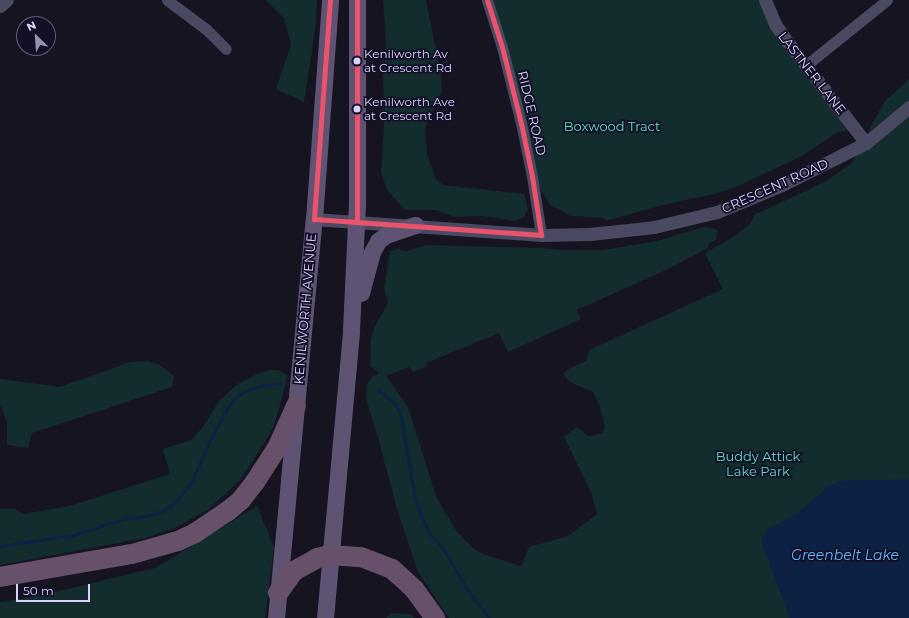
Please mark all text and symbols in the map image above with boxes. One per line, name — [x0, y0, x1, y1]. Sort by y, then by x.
north arrow — [16, 16, 56, 56]
text: N — [24, 18, 38, 34]
street label: LASTNER LANE — [775, 29, 849, 117]
place label: Kenilworth Av at Crescent Rd — [364, 47, 452, 75]
marker: Kenilworth Av at Crescent Rd — [352, 56, 362, 66]
street label: RIDGE ROAD — [515, 69, 549, 157]
place label: Kenilworth Ave at Crescent Rd — [364, 95, 455, 123]
marker: Kenilworth Ave at Crescent Rd — [352, 104, 362, 114]
park label: Boxwood Tract — [564, 118, 660, 134]
street label: CRESCENT ROAD — [719, 156, 831, 216]
street label: KENILWORTH AVENUE — [291, 233, 319, 385]
park label: Buddy Attick Lake Park — [716, 449, 800, 480]
water label: Greenbelt Lake — [791, 547, 899, 563]
scale bar — [18, 576, 92, 602]
text: 50 m — [23, 583, 54, 598]

